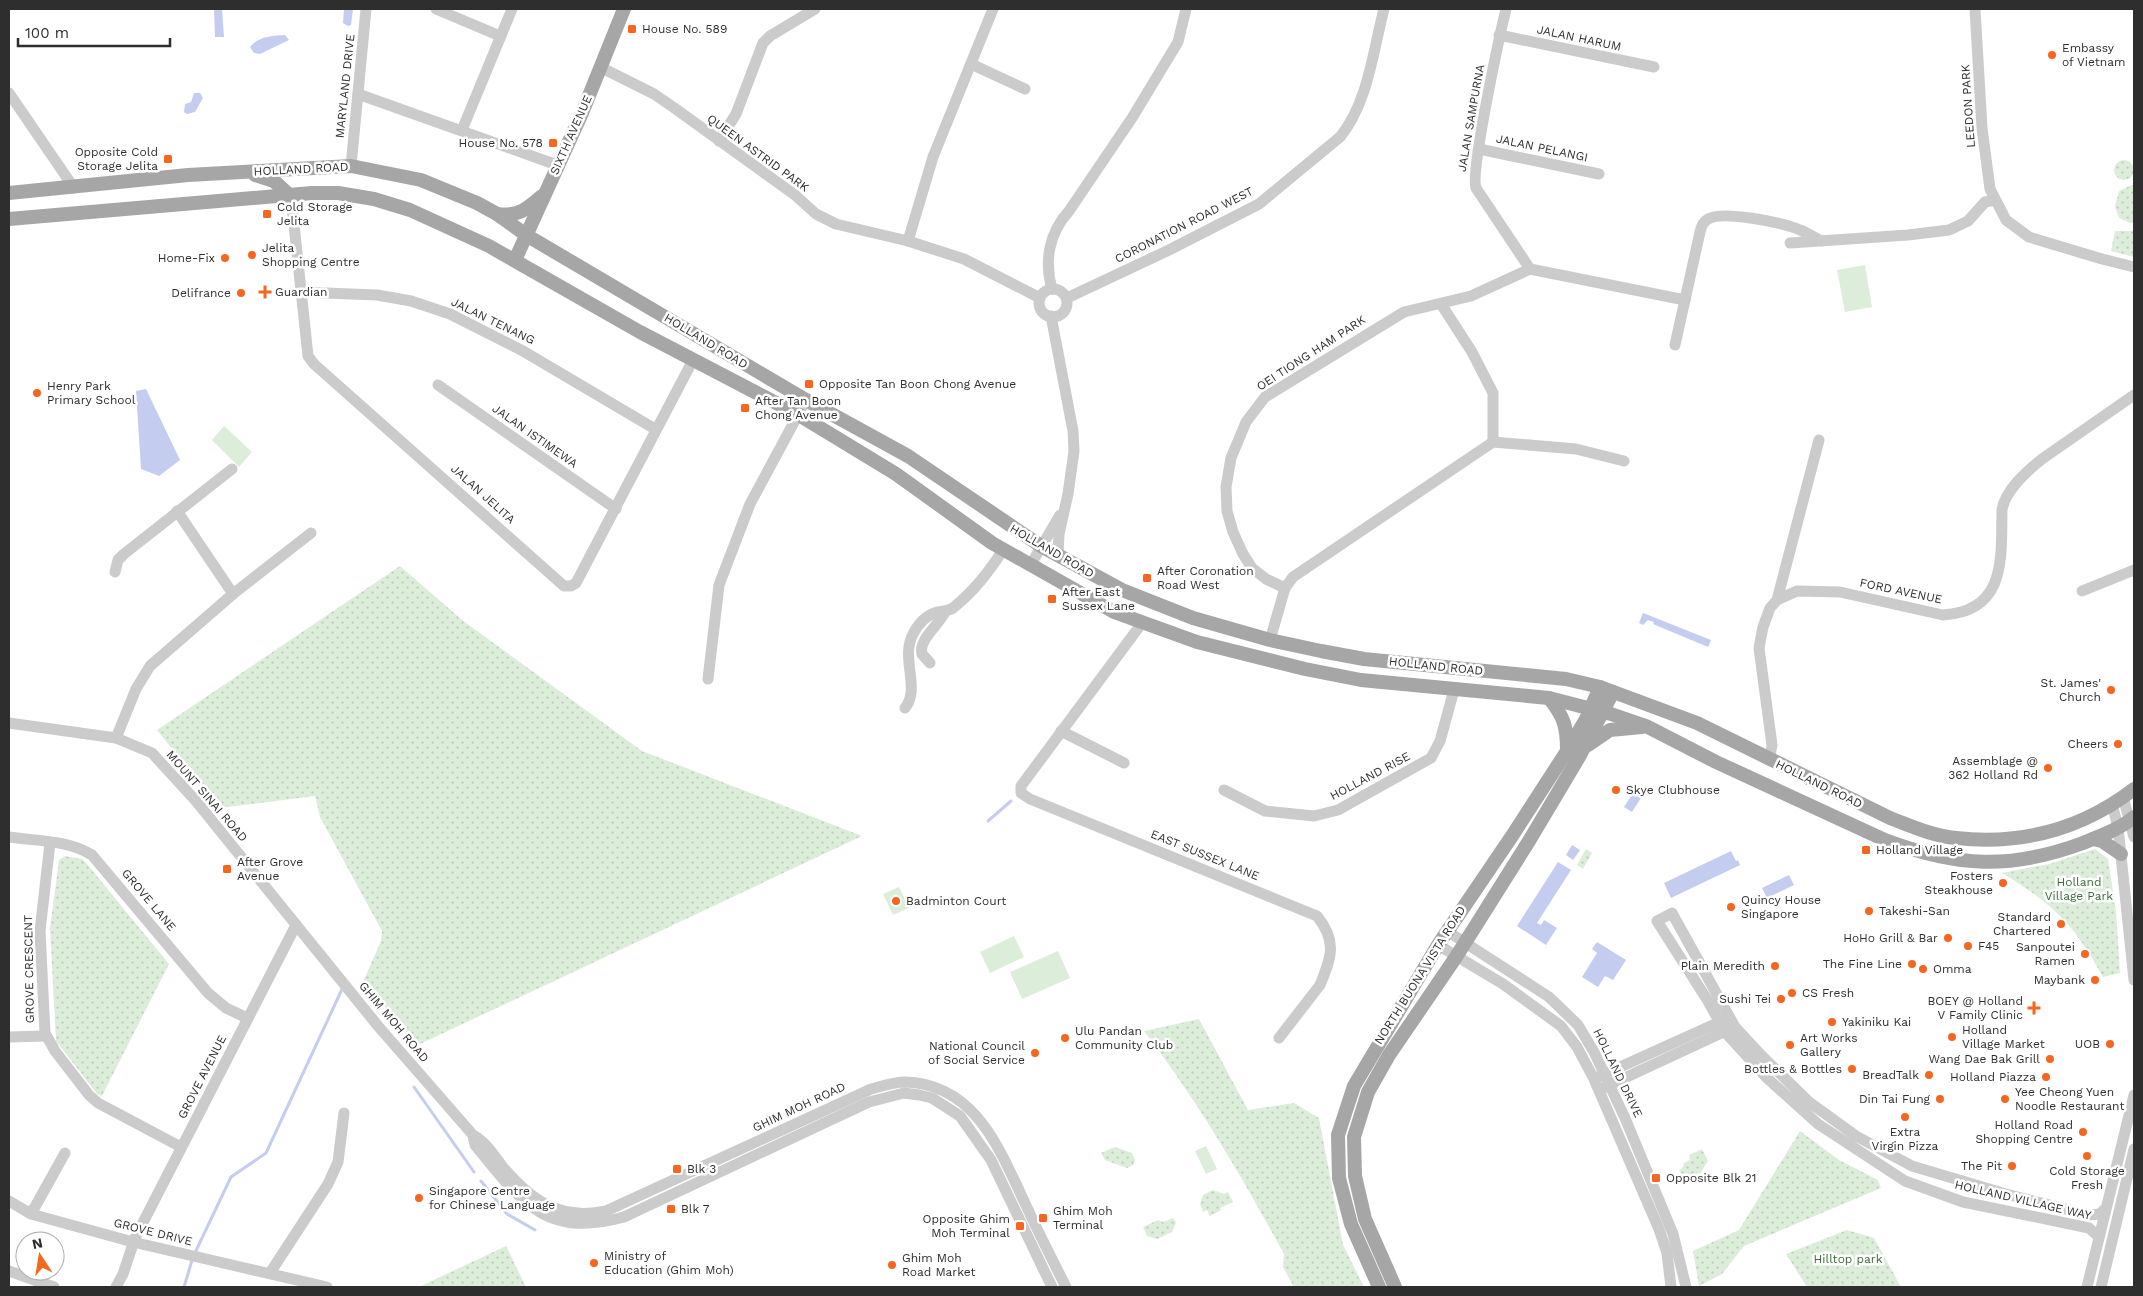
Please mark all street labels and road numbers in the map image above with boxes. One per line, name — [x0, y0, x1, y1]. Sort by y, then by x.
street label: JALAN HARUM — [1536, 22, 1622, 54]
street label: MARYLAND DRIVE — [333, 33, 357, 139]
street label: JALAN SAMPURNA — [1455, 63, 1487, 173]
street label: LEEDON PARK — [1958, 64, 1978, 148]
street label: SIXTH AVENUE — [547, 93, 595, 177]
street label: QUEEN ASTRID PARK — [704, 111, 812, 195]
street label: JALAN PELANGI — [1495, 131, 1589, 165]
street label: HOLLAND ROAD — [253, 160, 349, 178]
street label: CORONATION ROAD WEST — [1113, 184, 1255, 266]
street label: JALAN TENANG — [449, 295, 537, 347]
street label: HOLLAND ROAD — [662, 311, 750, 371]
street label: OEI TIONG HAM PARK — [1254, 313, 1368, 393]
street label: JALAN ISTIMEWA — [490, 401, 580, 471]
street label: JALAN JELITA — [448, 462, 518, 526]
street label: HOLLAND ROAD — [1007, 521, 1097, 581]
street label: FORD AVENUE — [1858, 575, 1944, 607]
street label: HOLLAND ROAD — [1388, 654, 1484, 678]
street label: MOUNT SINAI ROAD — [164, 747, 250, 845]
street label: HOLLAND RISE — [1328, 749, 1413, 803]
street label: HOLLAND ROAD — [1773, 757, 1865, 811]
street label: EAST SUSSEX LANE — [1149, 827, 1262, 883]
street label: GROVE LANE — [119, 866, 179, 934]
street label: NORTH BUONA VISTA ROAD — [1372, 903, 1468, 1047]
street label: GROVE CRESCENT — [21, 915, 37, 1023]
street label: GHIM MOH ROAD — [356, 979, 432, 1065]
street label: HOLLAND DRIVE — [1590, 1026, 1646, 1120]
street label: GROVE AVENUE — [175, 1033, 229, 1121]
street label: GHIM MOH ROAD — [750, 1079, 848, 1135]
street label: HOLLAND VILLAGE WAY — [1953, 1177, 2093, 1223]
street label: GROVE DRIVE — [112, 1215, 194, 1249]

